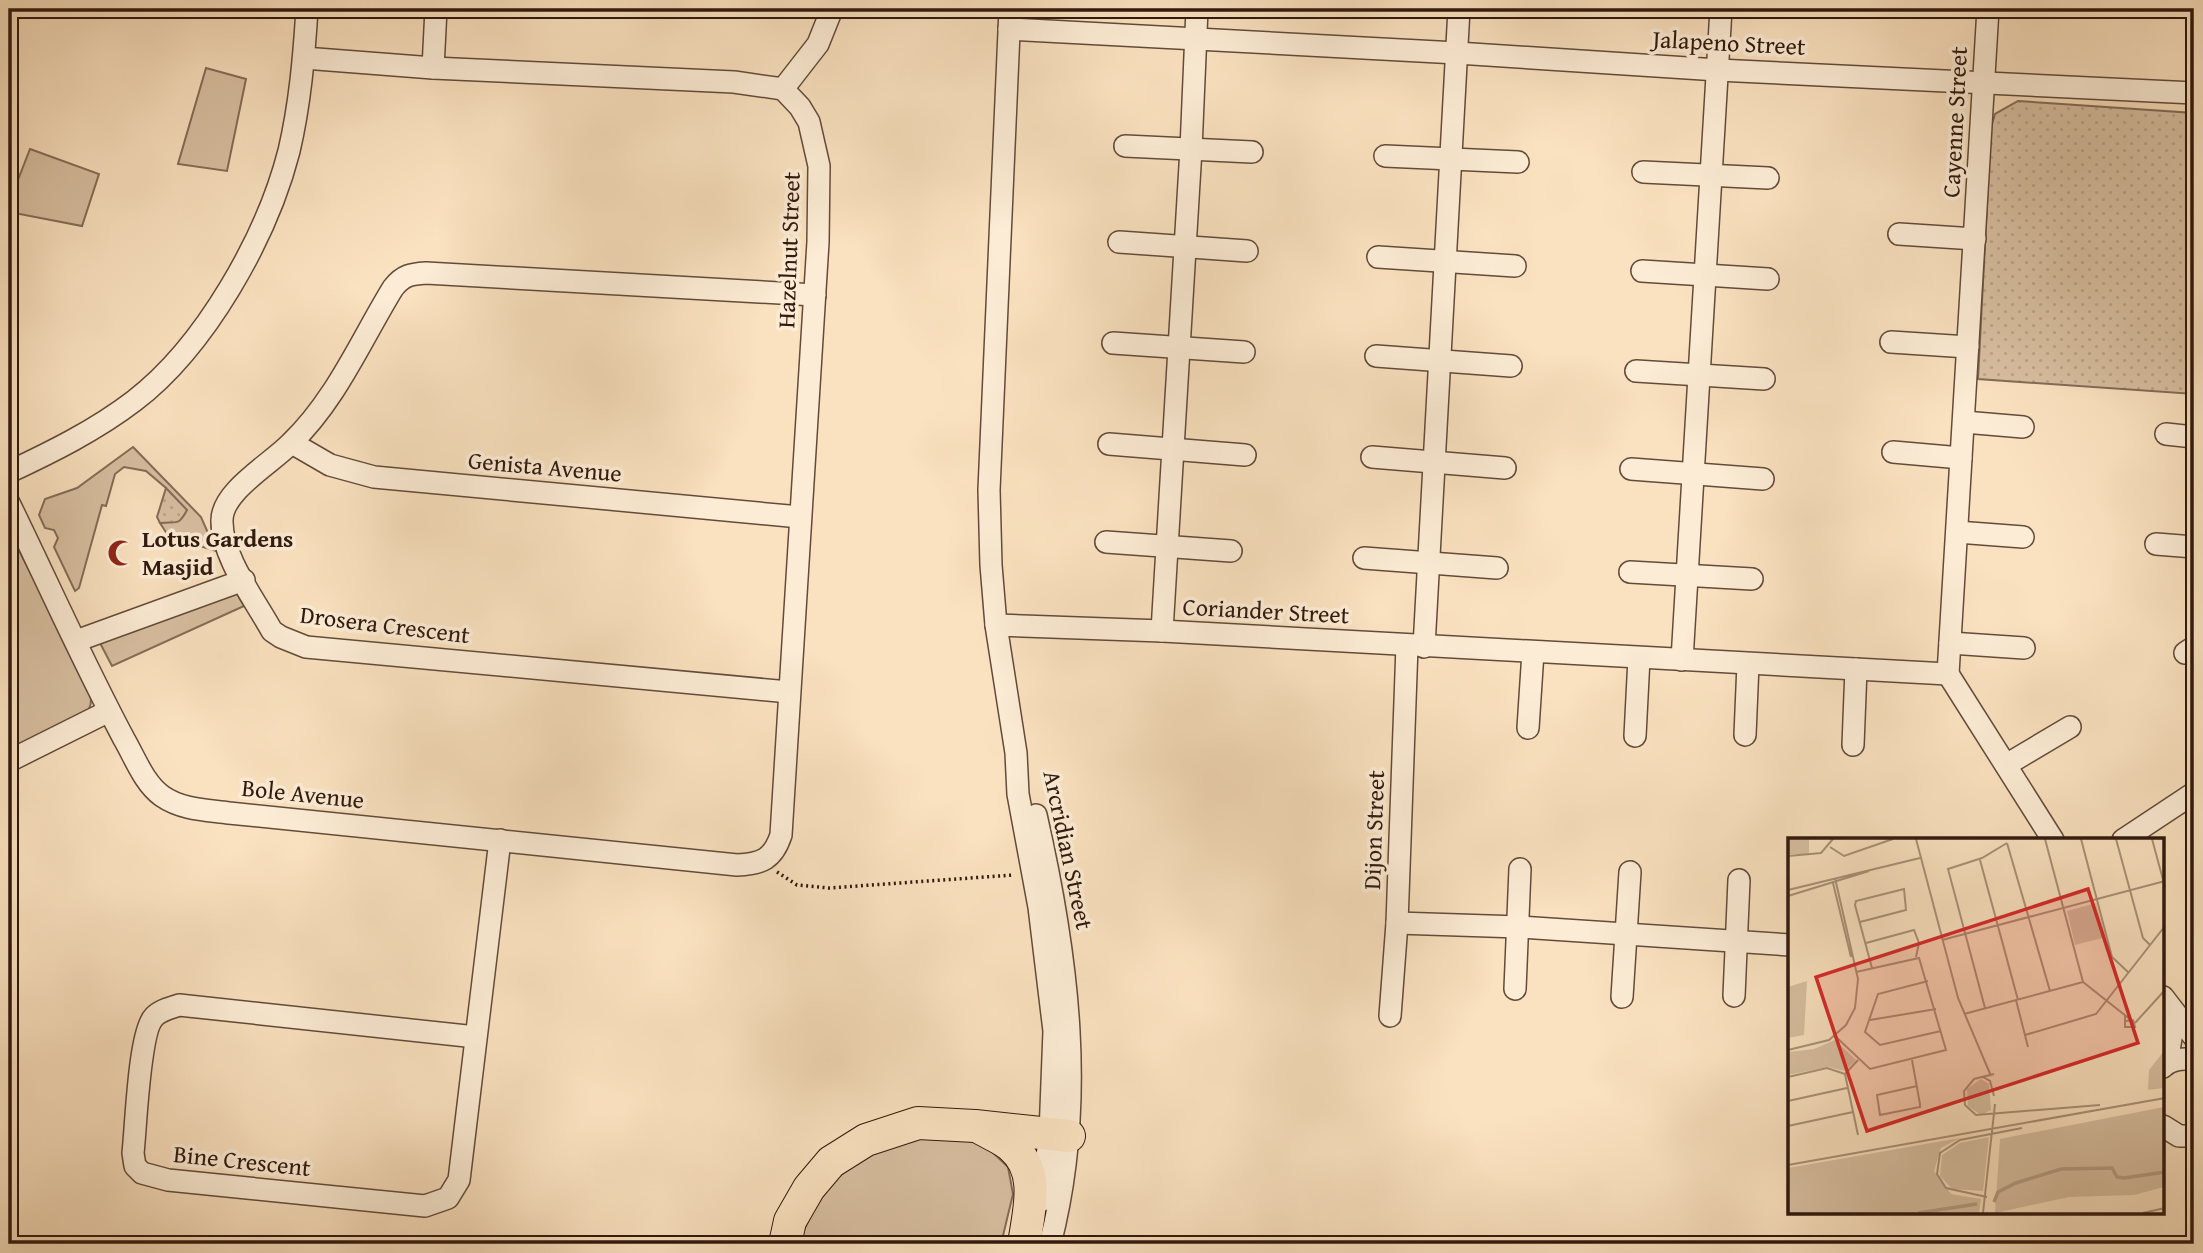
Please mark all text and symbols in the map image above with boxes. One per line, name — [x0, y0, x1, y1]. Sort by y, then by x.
street label: Jalapeno Street — [1649, 21, 1807, 64]
street label: Cayenne Street — [1933, 45, 1976, 198]
street label: Hazelnut Street — [768, 171, 809, 329]
street label: Genista Avenue — [467, 442, 623, 491]
place label: Lotus Gardens Masjid — [142, 521, 293, 584]
mosque icon: Lotus Gardens Masjid — [106, 538, 136, 568]
street label: Coriander Street — [1182, 589, 1351, 632]
street label: Drosera Crescent — [298, 597, 472, 652]
street label: Arcridian Street — [1035, 767, 1103, 933]
street label: Dijon Street — [1354, 769, 1393, 890]
street label: Bole Avenue — [240, 770, 366, 817]
inset map — [1788, 838, 2164, 1214]
street label: Bine Crescent — [172, 1136, 313, 1185]

